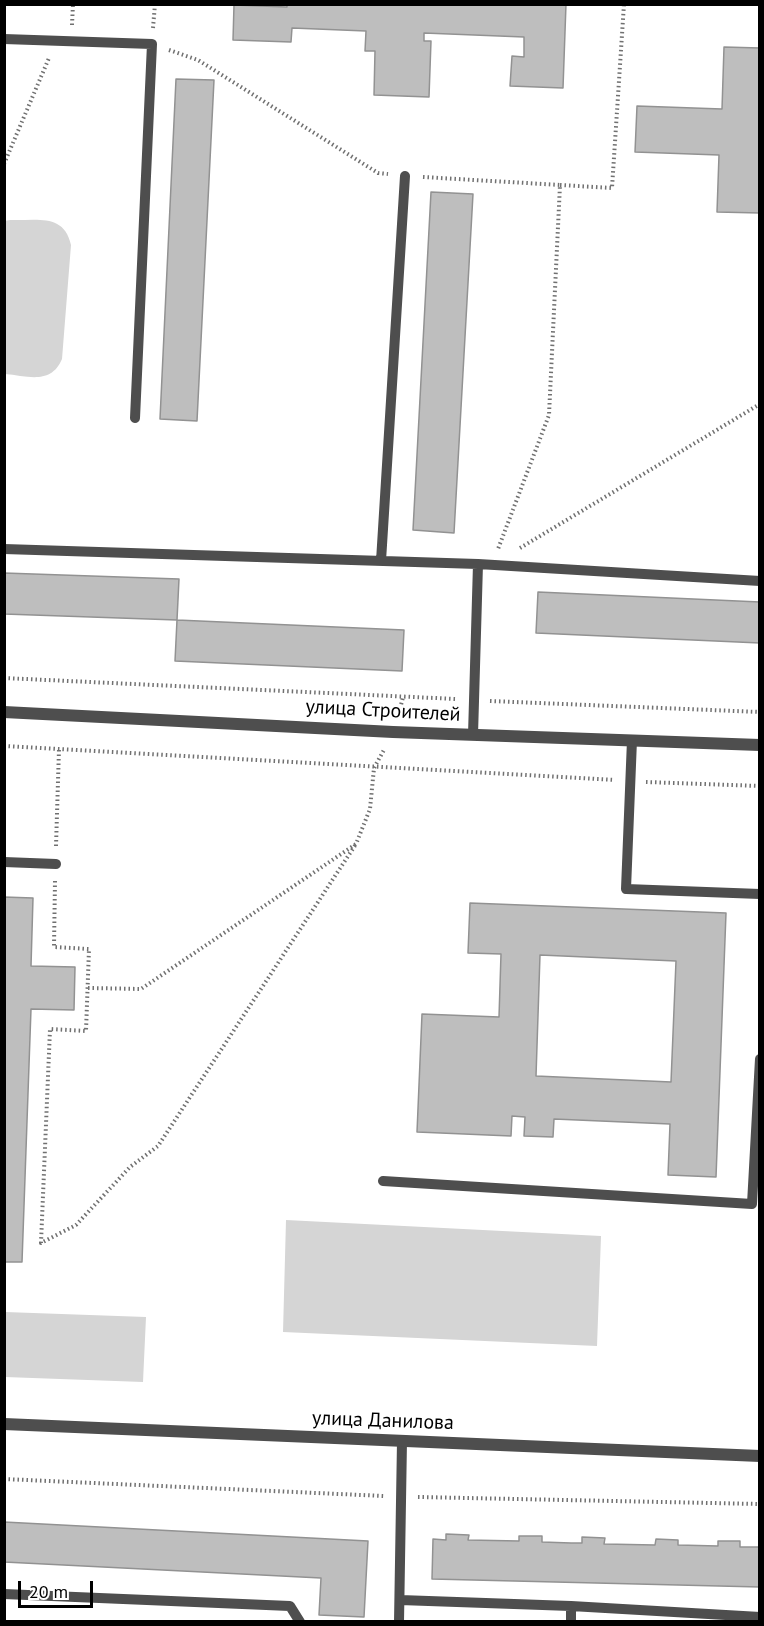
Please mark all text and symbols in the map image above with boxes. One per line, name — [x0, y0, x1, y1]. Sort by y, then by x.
street label: улица Строителей — [305, 695, 461, 727]
street label: улица Данилова — [312, 1407, 454, 1435]
scale bar — [21, 1569, 96, 1607]
text: 20 m — [29, 1580, 68, 1603]

